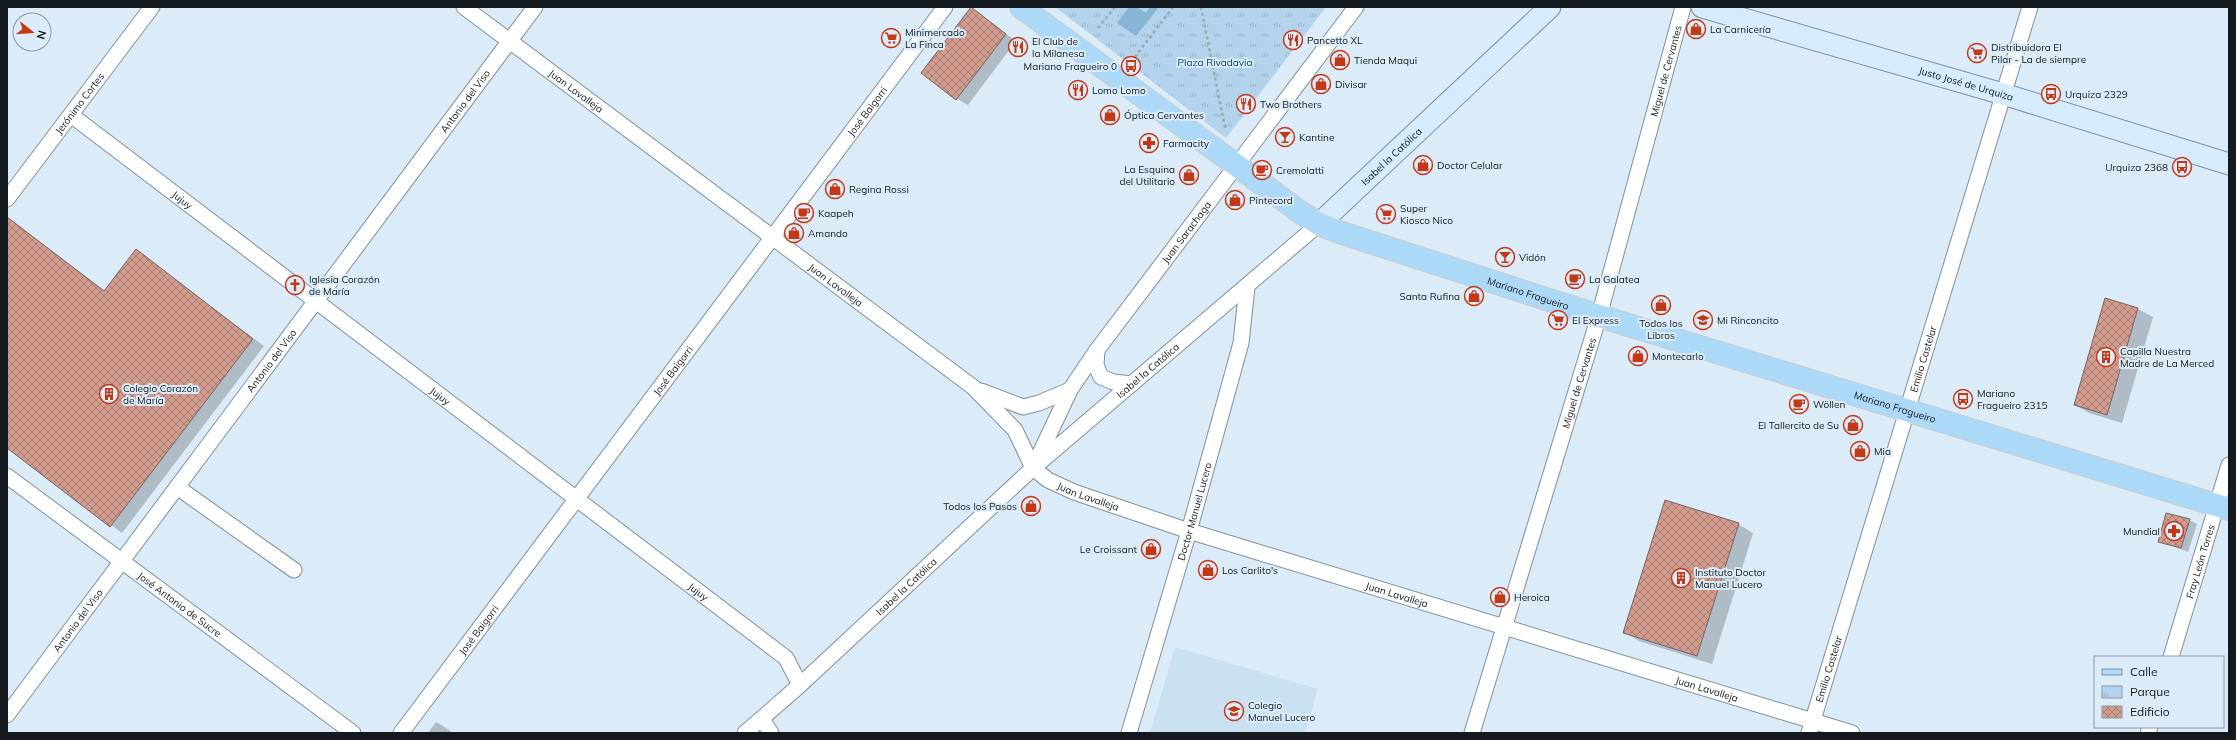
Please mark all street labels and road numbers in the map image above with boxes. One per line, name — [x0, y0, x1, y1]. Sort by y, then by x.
street label: Miguel de Cervantes — [1648, 24, 1685, 118]
street label: Justo José de Urquiza — [1917, 64, 2015, 104]
street label: Antonio del Viso — [438, 67, 493, 135]
street label: Juan Lavalleja — [546, 67, 606, 116]
street label: Jerónimo Cortes — [52, 70, 107, 137]
street label: José Baigorri — [845, 84, 890, 139]
street label: Isabel la Católica — [1358, 125, 1425, 188]
street label: Jujuy — [169, 188, 196, 212]
street label: Juan Sarachaga — [1159, 199, 1214, 266]
street label: Juan Lavalleja — [806, 260, 865, 310]
street label: Mariano Fragueiro — [1486, 274, 1571, 313]
street label: Emilio Castelar — [1907, 324, 1940, 394]
street label: Antonio del Viso — [244, 327, 300, 395]
street label: Miguel de Cervantes — [1559, 336, 1599, 430]
street label: Isabel la Católica — [1114, 340, 1182, 401]
street label: José Baigorri — [650, 343, 696, 398]
street label: Jujuy — [427, 384, 454, 408]
street label: Mariano Fragueiro — [1852, 388, 1938, 426]
street label: Doctor Manuel Lucero — [1175, 461, 1215, 562]
street label: Juan Lavalleja — [1055, 479, 1121, 514]
street label: Fray León Torres — [2183, 523, 2218, 600]
street label: Isabel la Católica — [873, 555, 940, 618]
street label: José Antonio de Sucre — [135, 569, 224, 640]
street label: Juan Lavalleja — [1364, 579, 1430, 610]
street label: Jujuy — [685, 580, 712, 604]
street label: Antonio del Viso — [50, 586, 106, 655]
street label: José Baigorri — [456, 603, 502, 657]
street label: Emilio Castelar — [1813, 634, 1845, 704]
street label: Juan Lavalleja — [1674, 674, 1740, 705]

